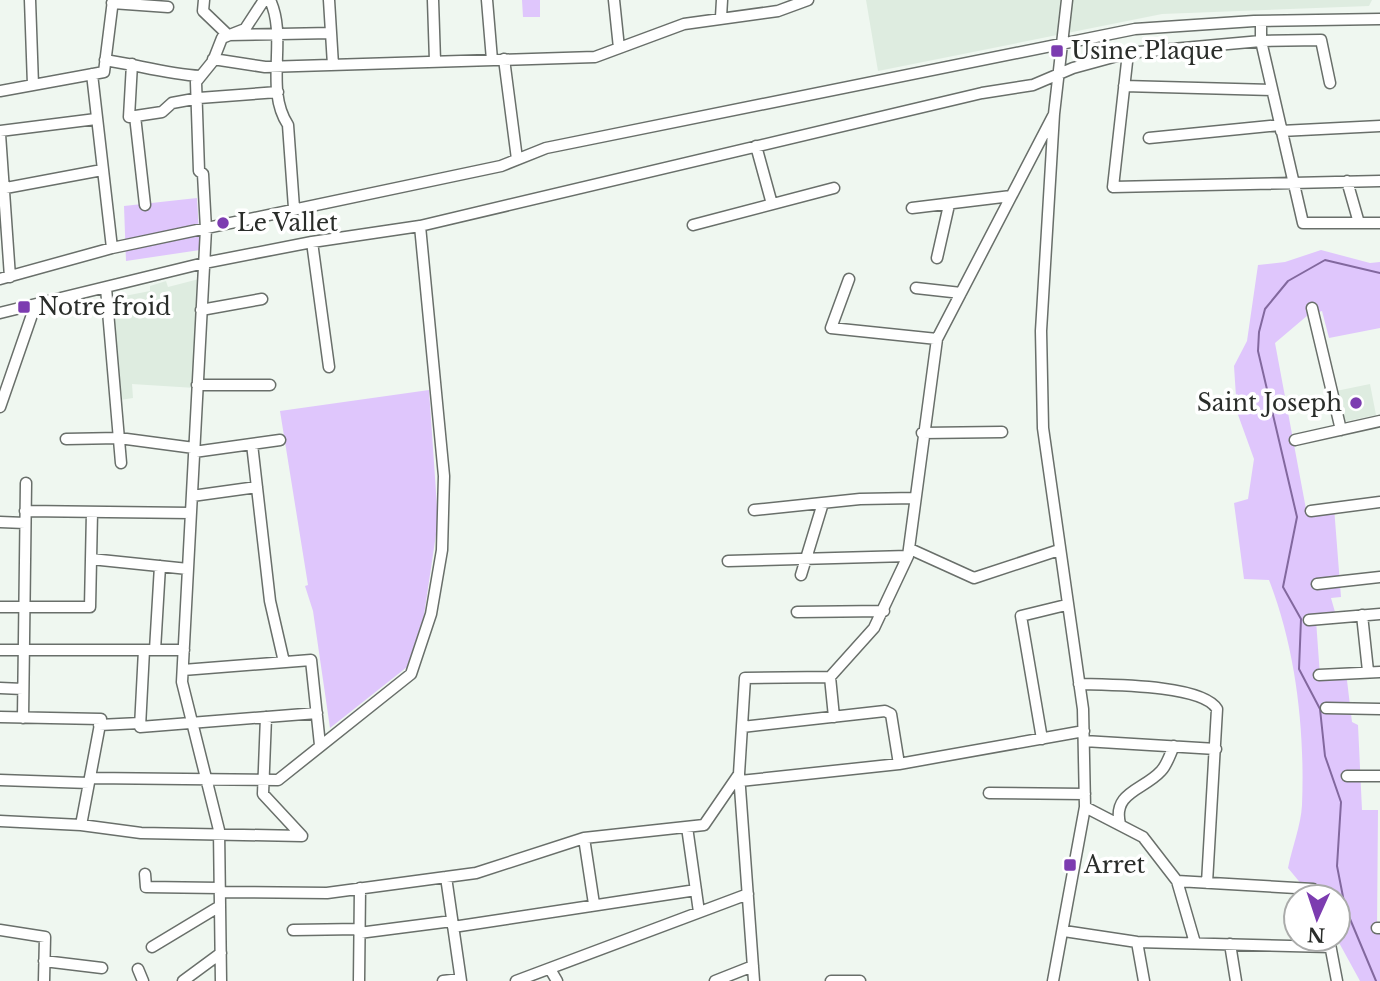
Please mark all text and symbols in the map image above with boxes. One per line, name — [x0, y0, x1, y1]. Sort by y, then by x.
place label: Usine Plaque — [1071, 37, 1224, 65]
marker: Usine Plaque — [1049, 43, 1065, 59]
place label: Le Vallet — [237, 209, 338, 237]
marker: Le Vallet — [215, 215, 231, 231]
place label: Notre froid — [38, 293, 171, 321]
marker: Notre froid — [16, 299, 32, 315]
place label: Saint Joseph — [1197, 389, 1342, 417]
marker: Saint Joseph — [1348, 395, 1364, 411]
place label: Arret — [1083, 851, 1146, 879]
marker: Arret — [1062, 857, 1078, 873]
north arrow — [1282, 883, 1352, 953]
text: N — [1306, 923, 1326, 946]

